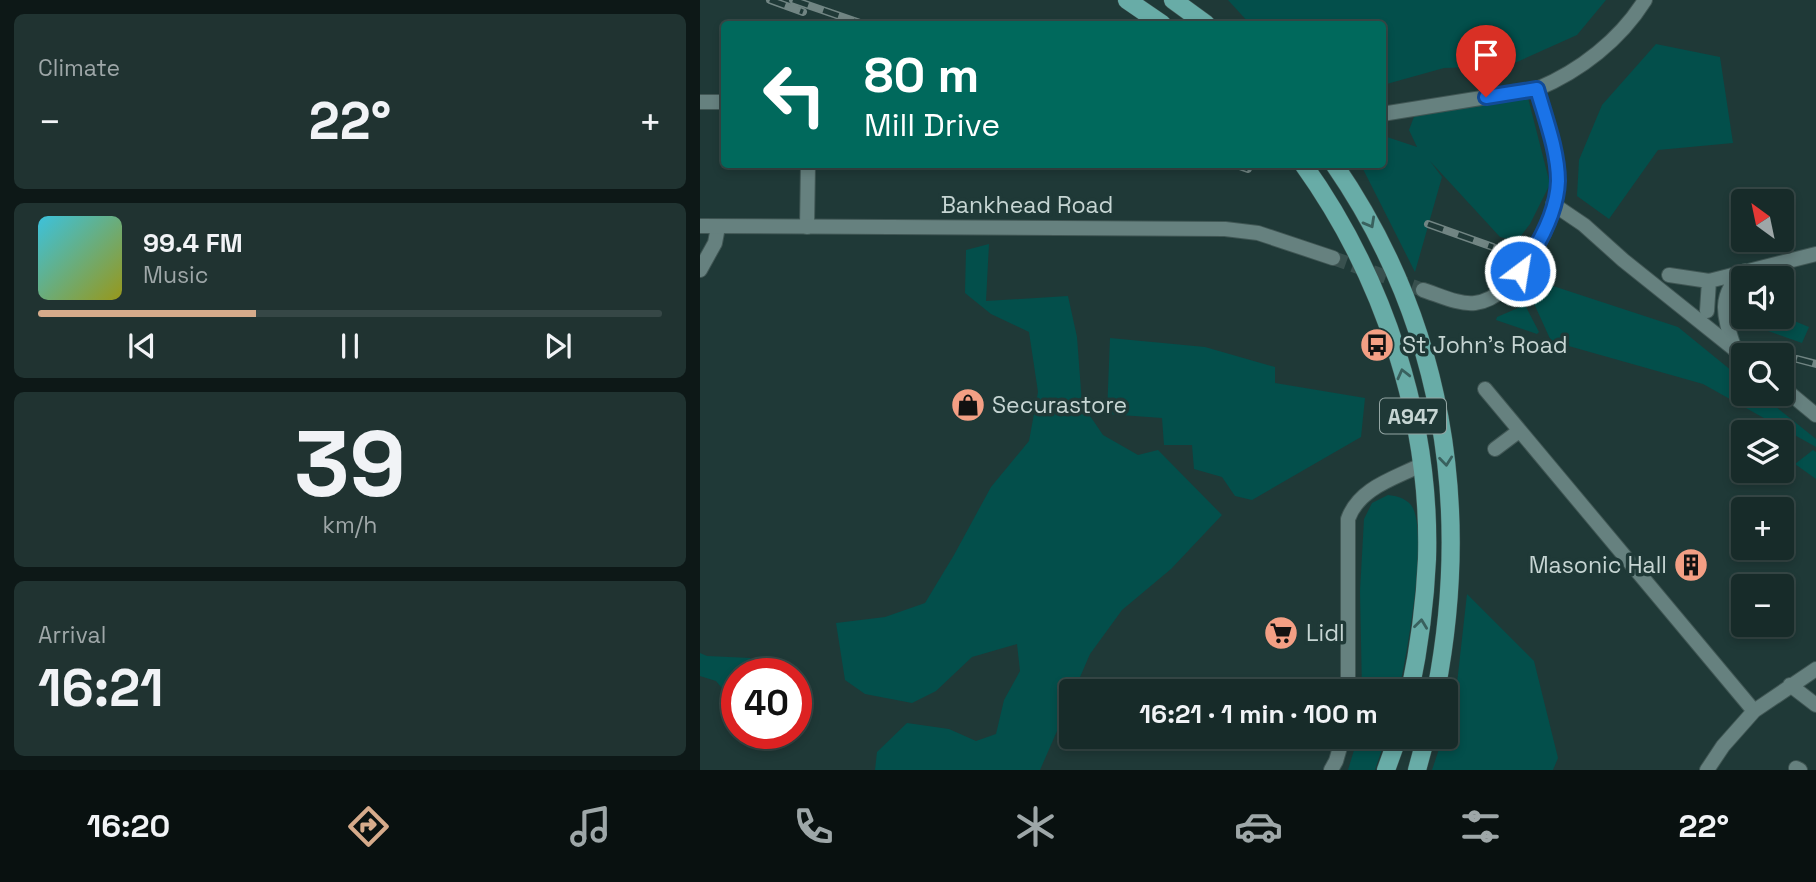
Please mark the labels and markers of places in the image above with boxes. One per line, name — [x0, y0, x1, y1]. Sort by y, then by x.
pin — [1456, 25, 1516, 97]
bus stop icon: St John's Road — [1358, 326, 1396, 364]
place label: St John's Road — [1402, 330, 1568, 360]
shop icon: Securastore — [949, 386, 987, 424]
place label: Securastore — [992, 390, 1127, 420]
building icon: Masonic Hall — [1672, 546, 1710, 584]
place label: Masonic Hall — [1529, 550, 1667, 580]
supermarket icon: Lidl — [1262, 614, 1300, 652]
place label: Lidl — [1306, 618, 1345, 648]

